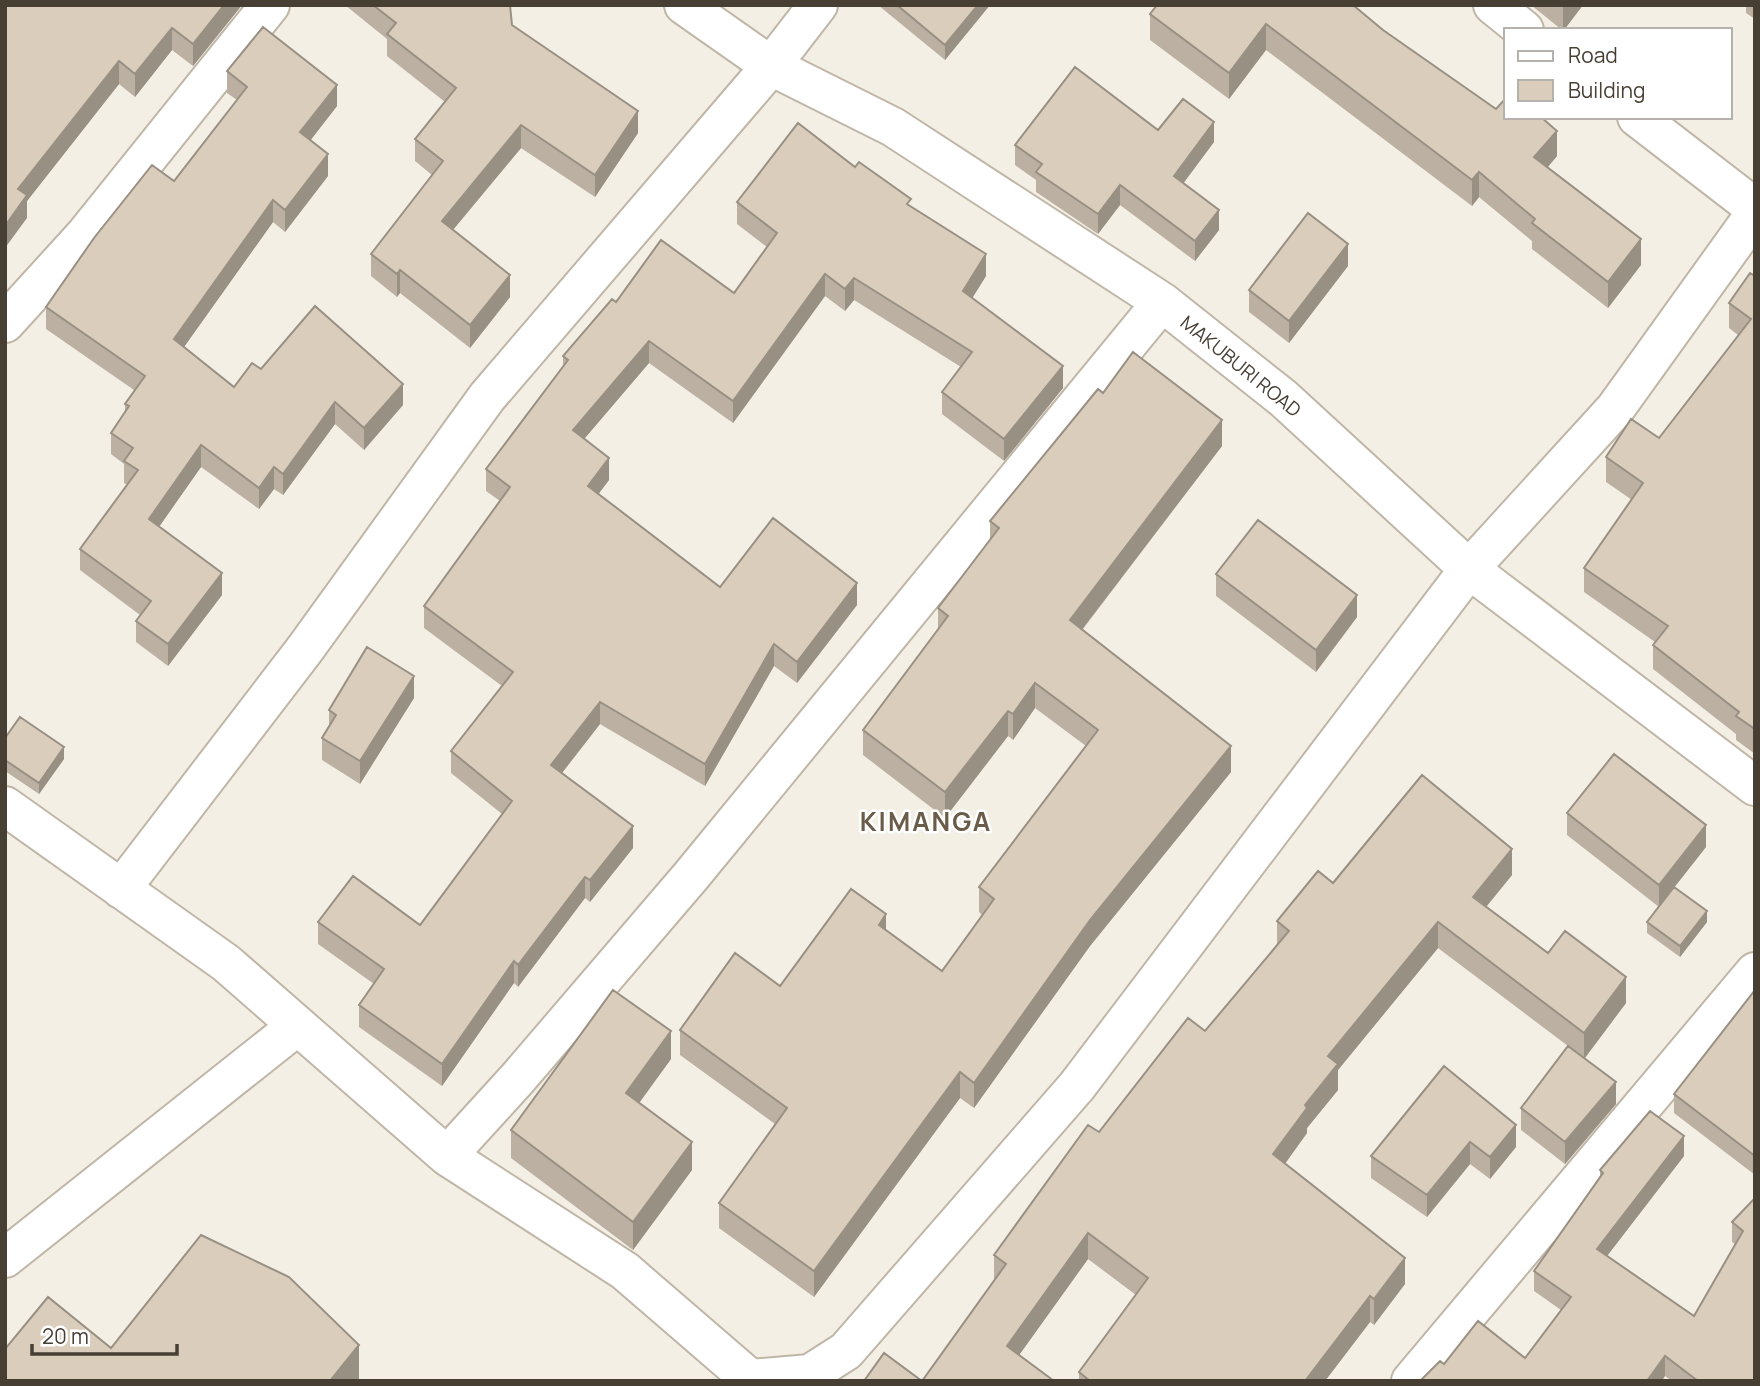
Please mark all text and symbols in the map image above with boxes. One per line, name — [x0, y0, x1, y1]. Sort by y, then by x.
legend — [1504, 28, 1732, 119]
text: Road — [1568, 41, 1618, 69]
text: Building — [1568, 76, 1645, 104]
street label: MAKUBURI ROAD — [1175, 309, 1307, 423]
district label: KIMANGA — [860, 803, 992, 839]
scale bar — [32, 1312, 177, 1356]
text: 20 m — [42, 1322, 89, 1350]

